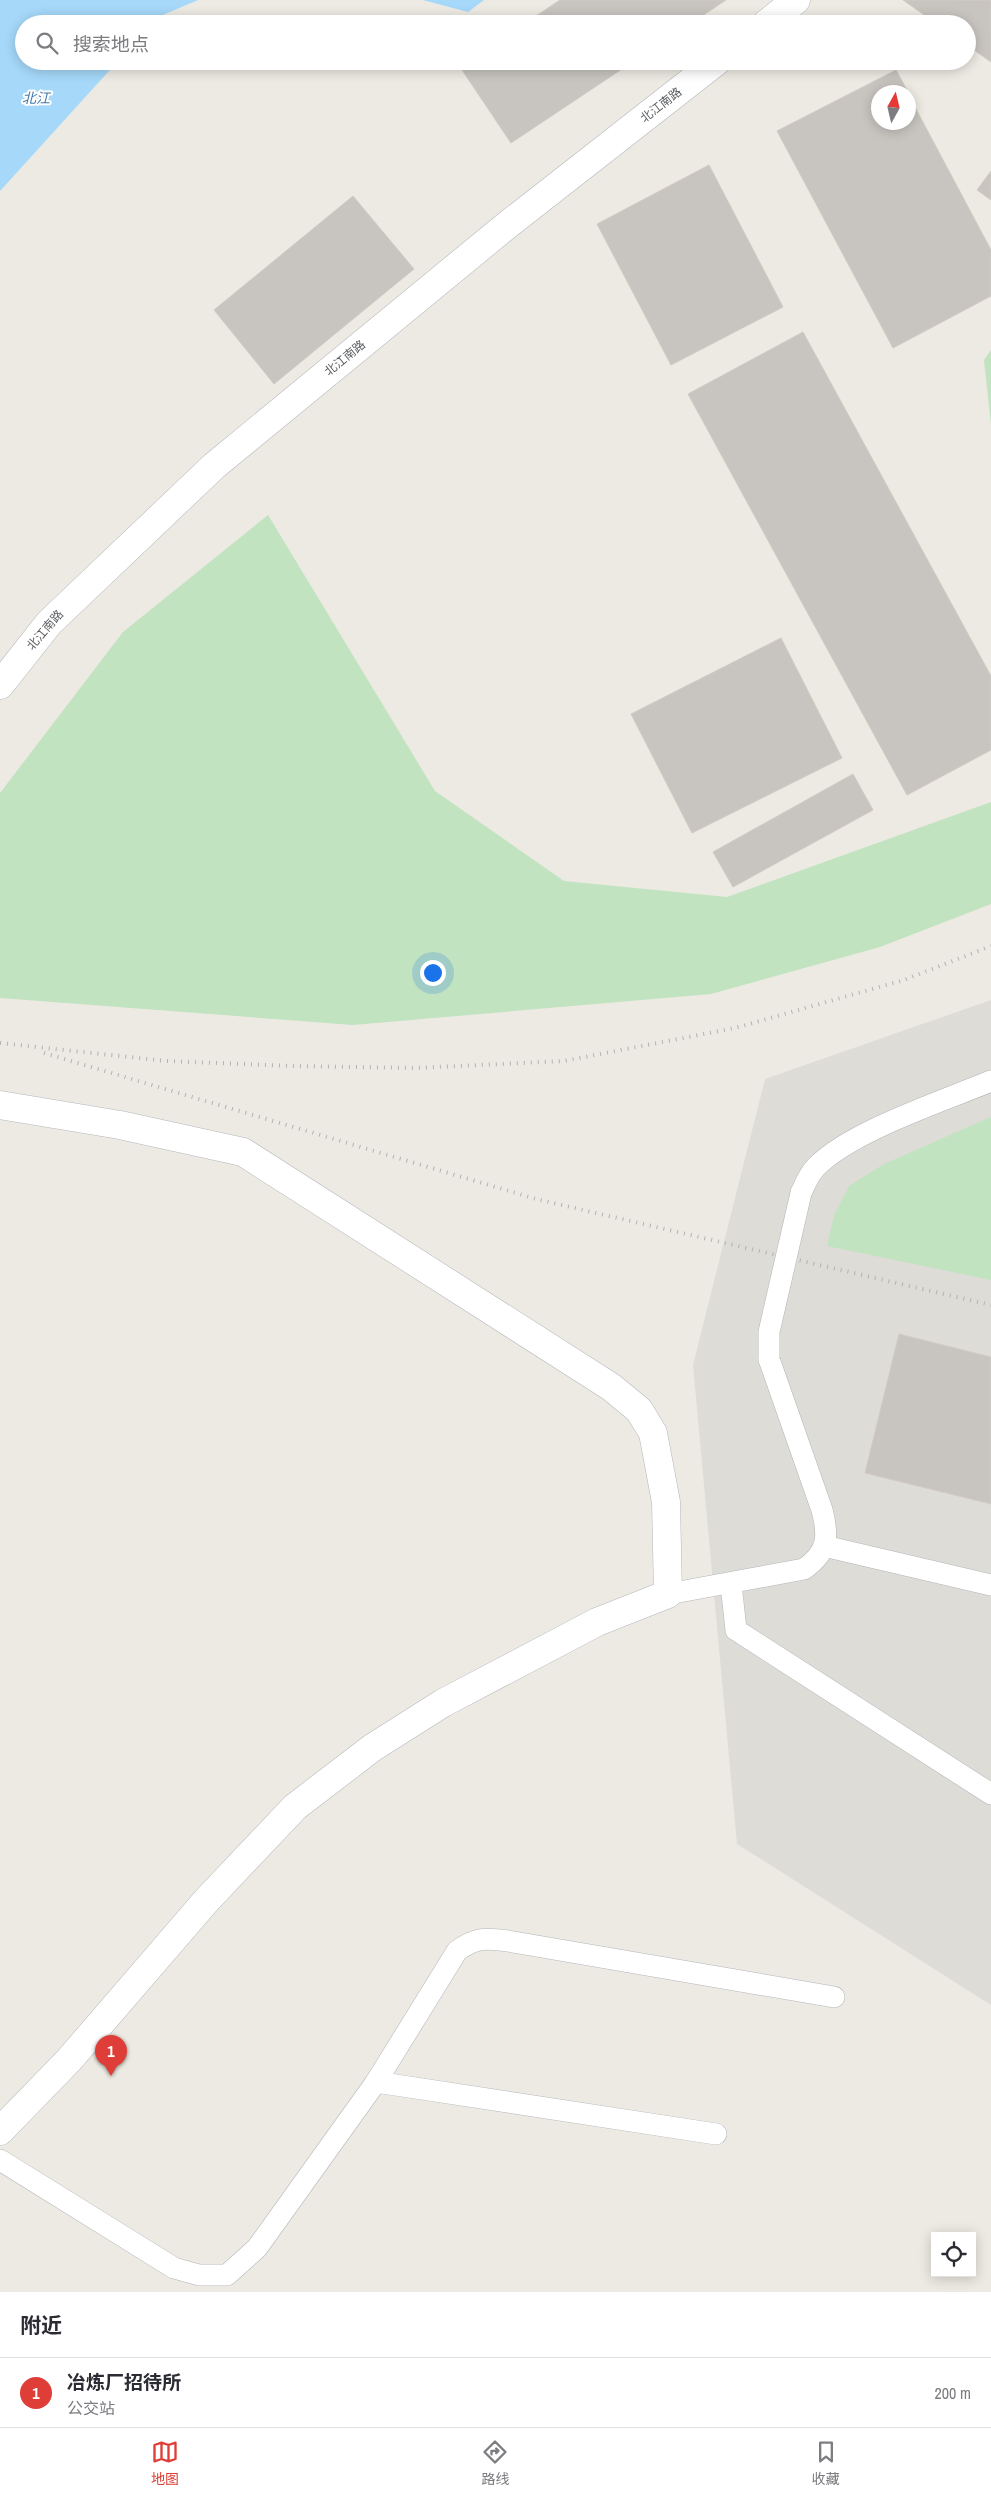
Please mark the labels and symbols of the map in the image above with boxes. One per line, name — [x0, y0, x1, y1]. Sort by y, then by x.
street label: 北江南路 — [637, 84, 685, 126]
north arrow — [871, 85, 916, 130]
water label: 北江 — [22, 89, 52, 107]
street label: 北江南路 — [321, 337, 369, 379]
street label: 北江南路 — [23, 607, 67, 653]
your location — [420, 960, 446, 986]
pin: 1 — [95, 2035, 127, 2076]

